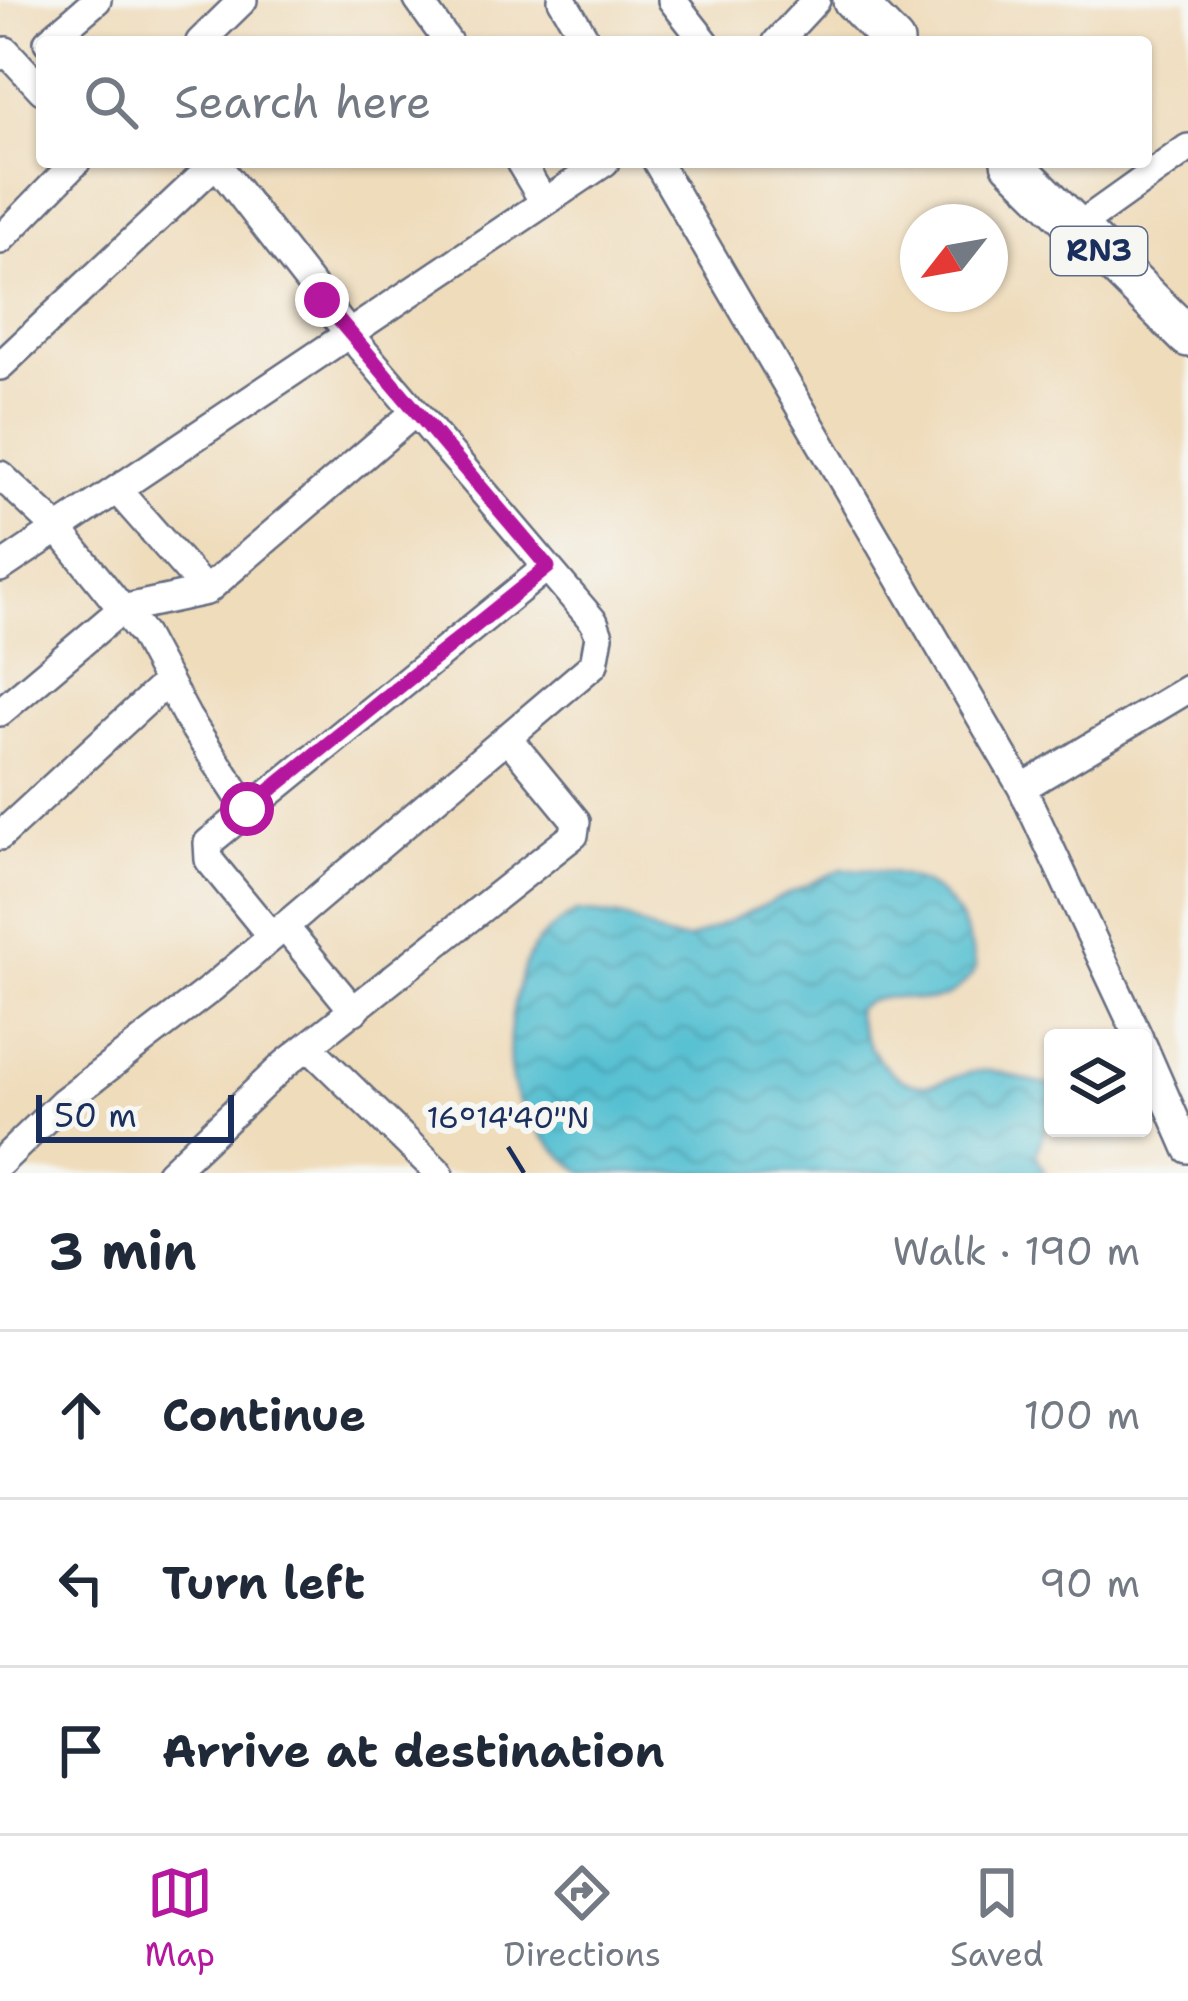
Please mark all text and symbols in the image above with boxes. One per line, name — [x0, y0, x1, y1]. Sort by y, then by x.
search box — [36, 36, 1152, 168]
icon: search — [78, 69, 144, 135]
text: Search here — [174, 72, 431, 132]
north arrow — [900, 204, 1008, 312]
road number: RN3 — [1051, 227, 1147, 275]
route end — [295, 273, 349, 327]
route start — [220, 782, 274, 836]
map controls — [1044, 1029, 1152, 1137]
button: layers — [1044, 1029, 1152, 1137]
scale bar — [36, 1089, 234, 1142]
text: 50 m — [54, 1093, 137, 1138]
text: 16°14'40"N — [427, 1097, 589, 1138]
text: 3 min — [48, 1217, 197, 1285]
text: Walk · 190 m — [893, 1225, 1140, 1277]
icon: ahead — [48, 1382, 114, 1448]
text: Continue — [162, 1385, 366, 1445]
text: 100 m — [1024, 1389, 1140, 1441]
icon: left — [48, 1550, 114, 1616]
text: Turn left — [162, 1553, 365, 1613]
text: 90 m — [1039, 1557, 1140, 1609]
icon: arrive — [48, 1718, 114, 1784]
text: Arrive at destination — [162, 1721, 665, 1781]
tab: Map — [144, 1860, 215, 1977]
tab: Directions — [504, 1860, 661, 1977]
tab: Saved — [950, 1860, 1044, 1977]

